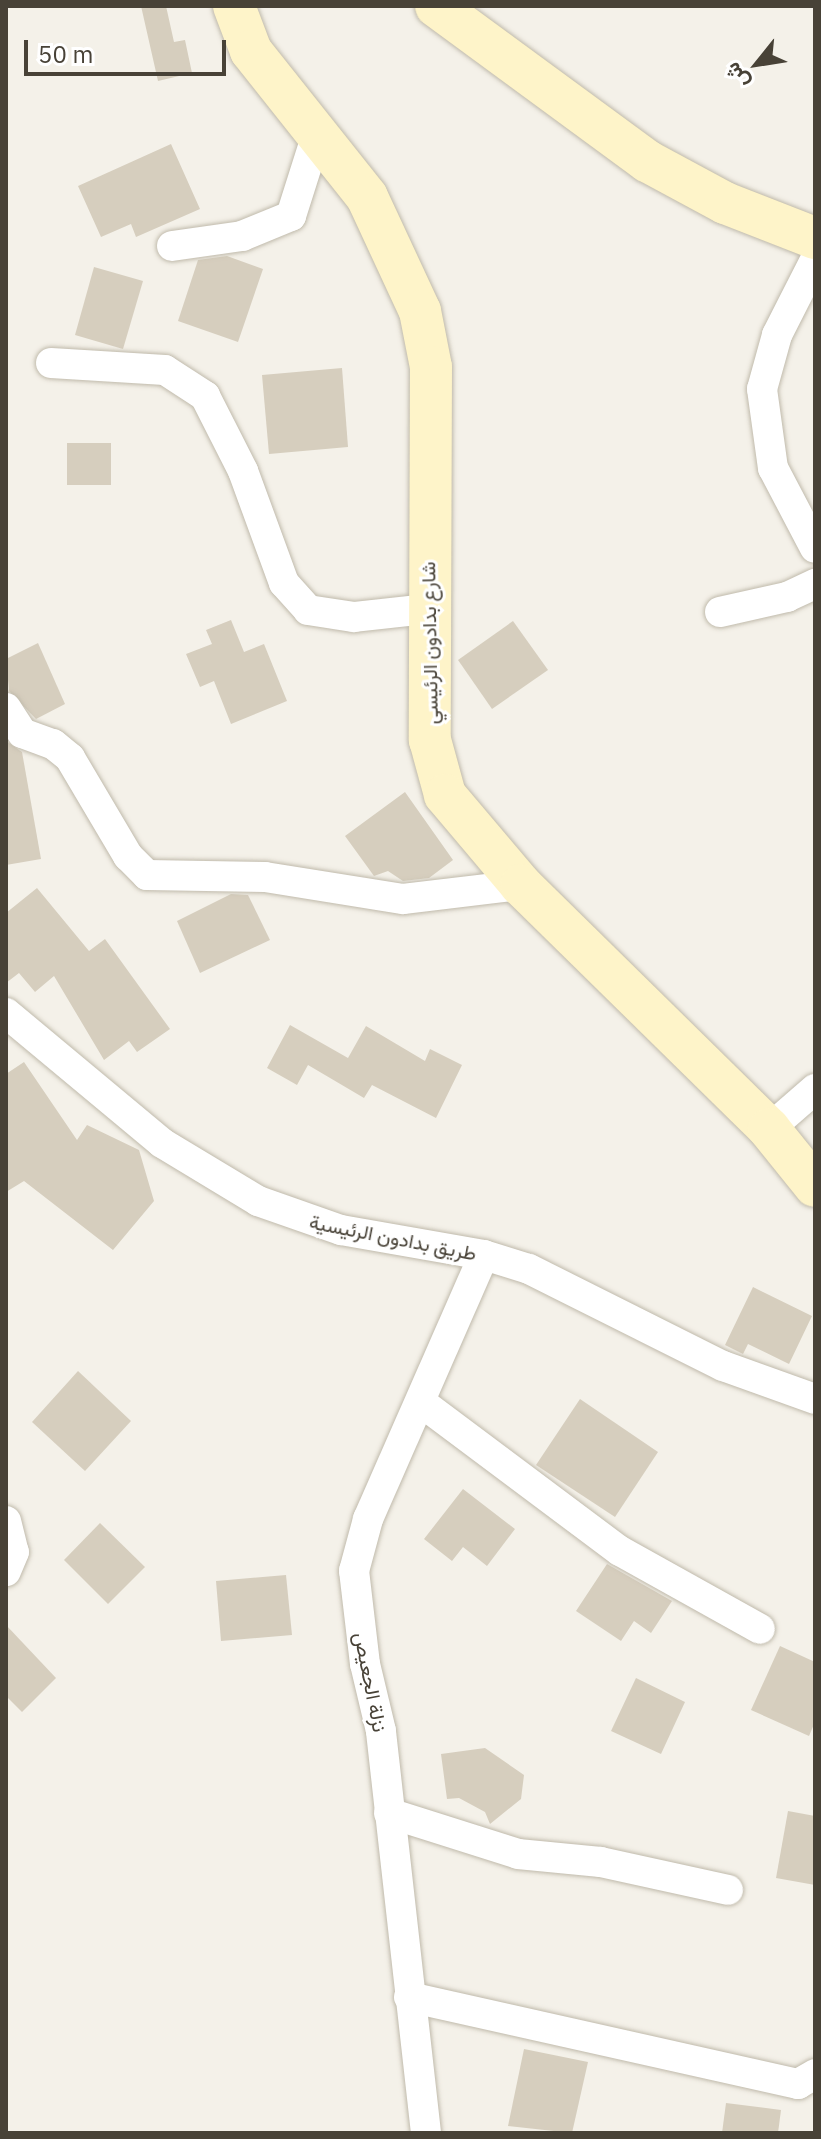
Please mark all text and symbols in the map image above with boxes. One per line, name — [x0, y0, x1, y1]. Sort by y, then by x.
scale bar — [28, 24, 230, 74]
north arrow — [717, 24, 797, 104]
text: 50 m — [38, 38, 93, 70]
text: ش — [717, 58, 755, 95]
street label: شارع بدادون الرئيسي — [416, 561, 442, 725]
street label: طريق بدادون الرئيسية — [307, 1209, 479, 1265]
street label: نزلة الجعيص — [350, 1630, 392, 1734]

